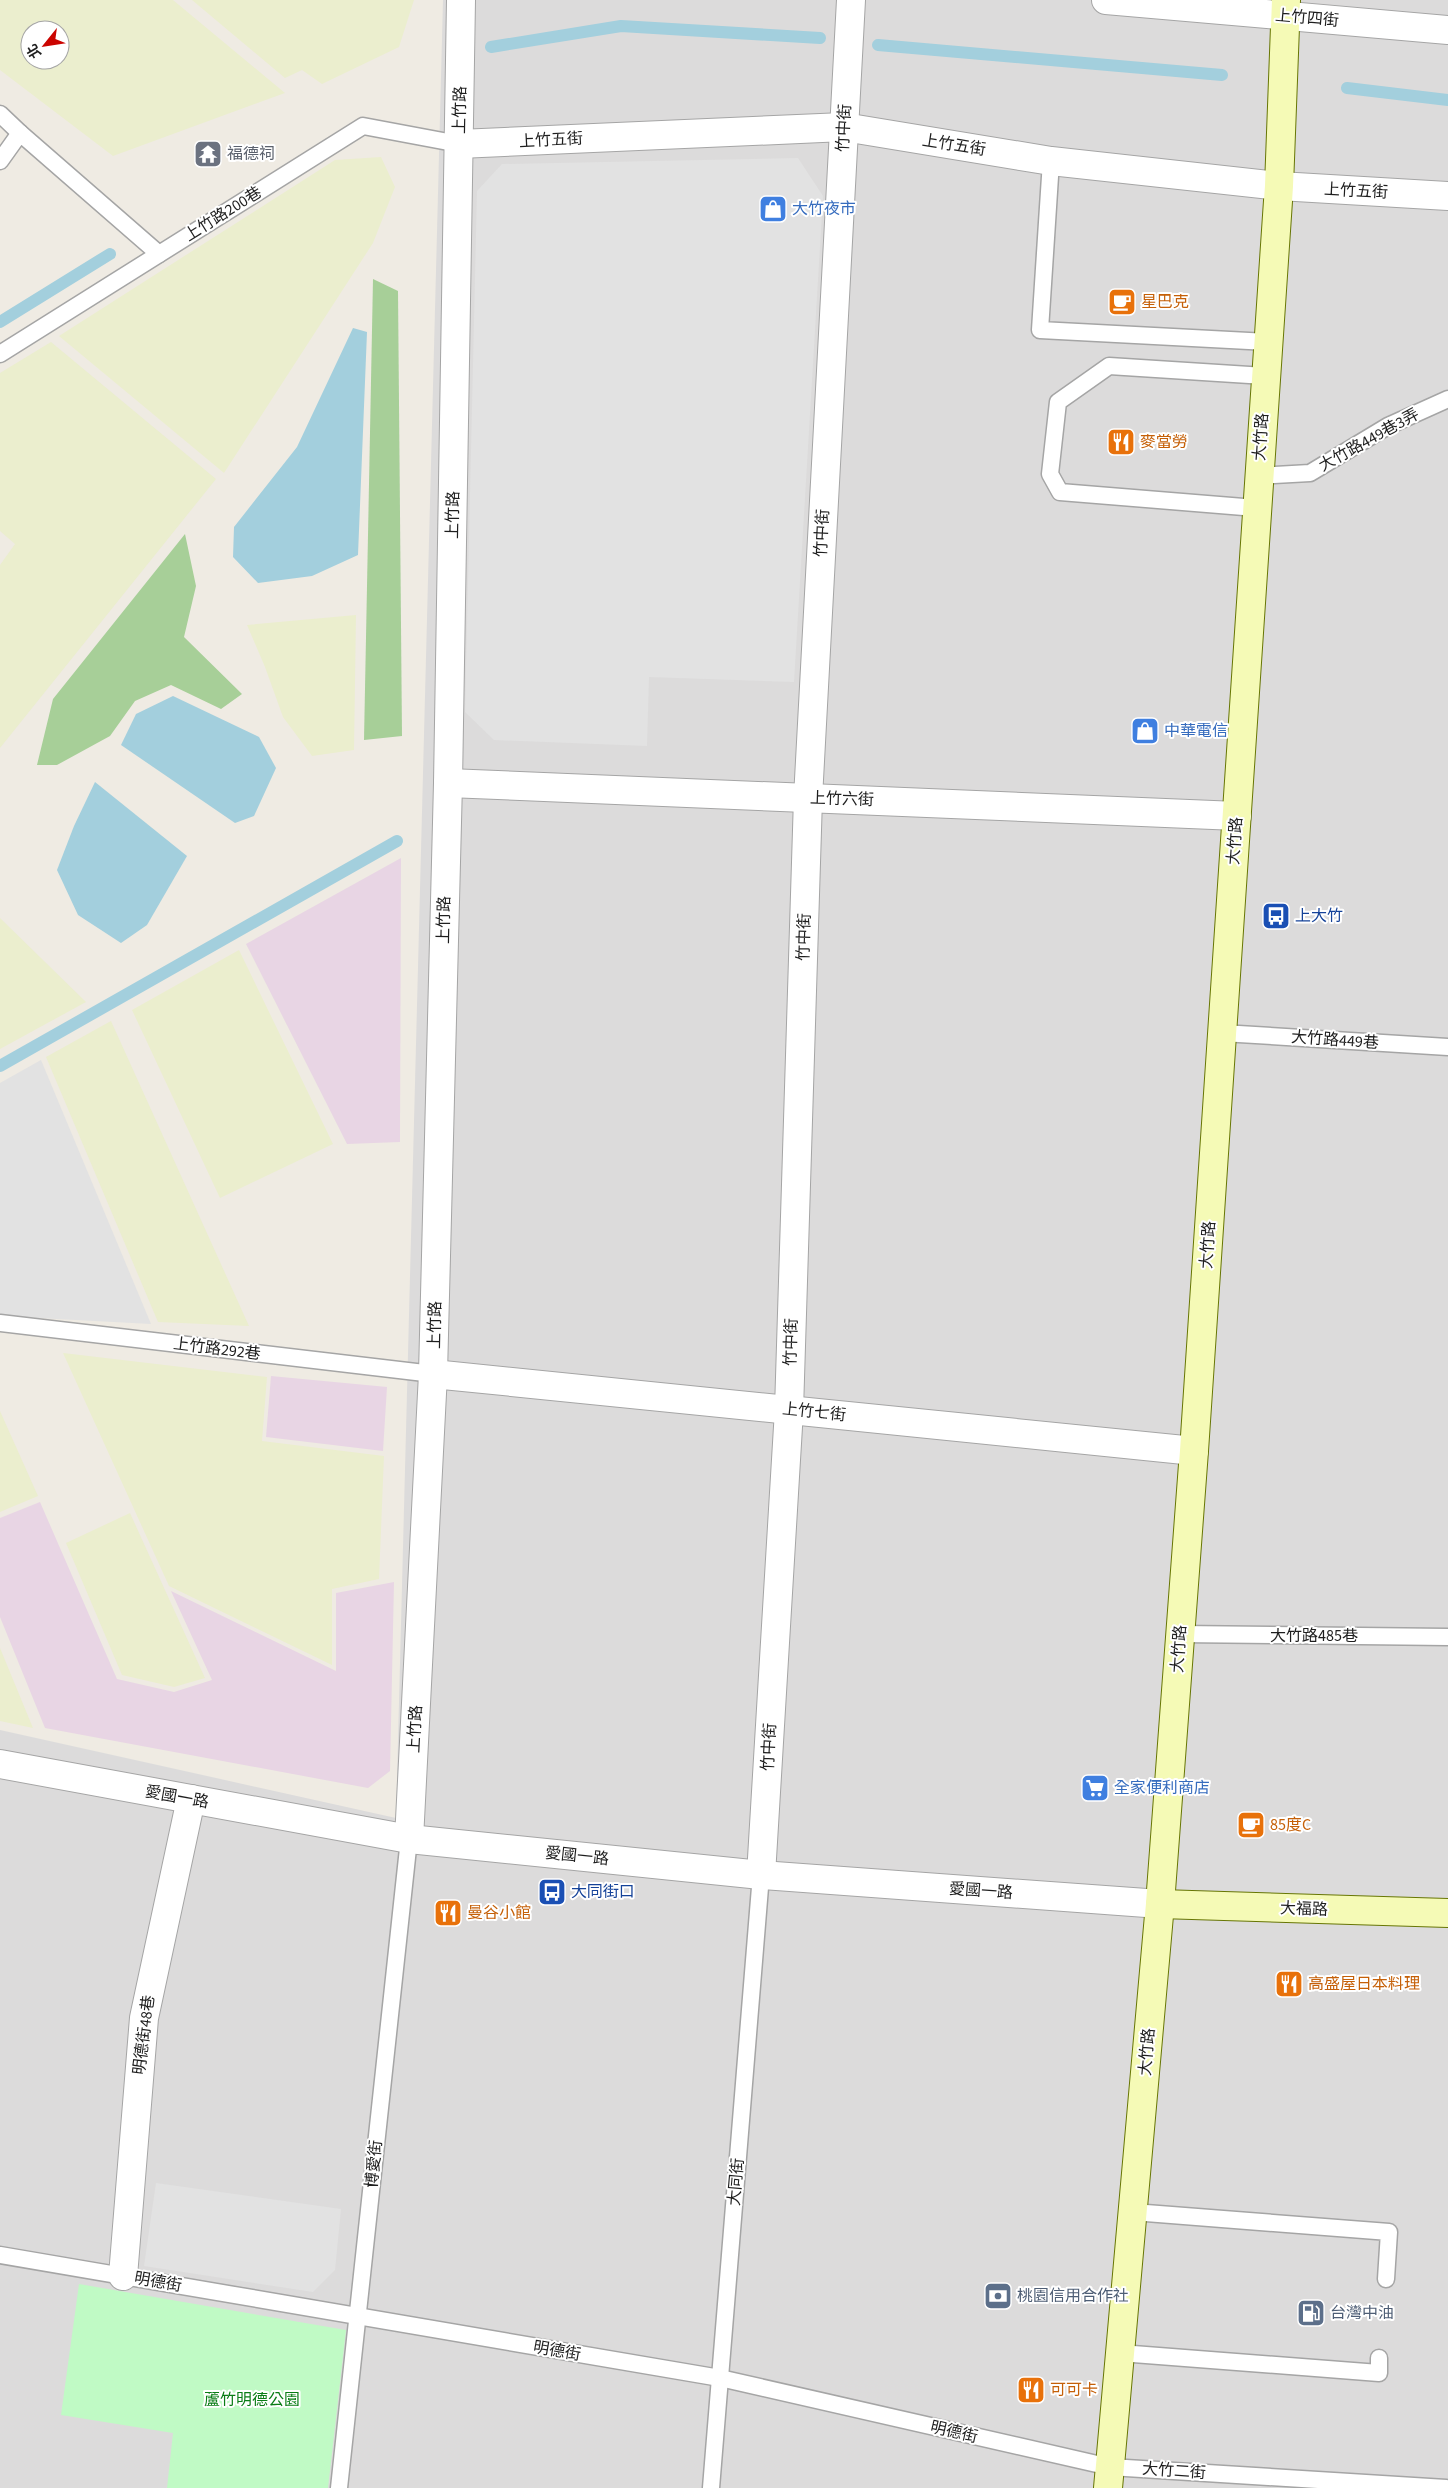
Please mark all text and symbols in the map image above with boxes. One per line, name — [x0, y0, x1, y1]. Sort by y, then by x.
street label: 上竹四街 — [1274, 4, 1340, 32]
north arrow — [20, 20, 70, 70]
text: 北 — [22, 40, 47, 62]
street label: 上竹路 — [449, 86, 471, 134]
street label: 竹中街 — [832, 103, 856, 153]
street label: 上竹五街 — [518, 127, 584, 153]
street label: 上竹五街 — [921, 129, 987, 161]
temple icon: 福德祠 — [193, 139, 223, 169]
place label: 福德祠 — [227, 143, 275, 165]
street label: 上竹五街 — [1323, 178, 1389, 204]
street label: 上竹路200巷 — [180, 181, 266, 247]
shop icon: 大竹夜市 — [758, 194, 788, 224]
place label: 大竹夜市 — [792, 198, 856, 220]
cafe icon: 星巴克 — [1107, 287, 1137, 317]
place label: 星巴克 — [1141, 291, 1189, 313]
street label: 大竹路449巷3弄 — [1315, 403, 1423, 477]
street label: 大竹路 — [1248, 412, 1274, 462]
restaurant icon: 麥當勞 — [1106, 427, 1136, 457]
place label: 麥當勞 — [1140, 431, 1188, 453]
street label: 上竹路 — [442, 491, 464, 539]
street label: 竹中街 — [810, 508, 834, 558]
shop icon: 中華電信 — [1130, 716, 1160, 746]
place label: 中華電信 — [1164, 720, 1228, 742]
street label: 上竹六街 — [810, 787, 874, 811]
street label: 大竹路 — [1222, 816, 1248, 866]
street label: 上竹路 — [433, 896, 455, 944]
bus stop icon: 上大竹 — [1261, 901, 1291, 931]
place label: 上大竹 — [1295, 905, 1343, 927]
street label: 竹中街 — [792, 913, 816, 961]
street label: 大竹路449巷 — [1290, 1026, 1380, 1054]
street label: 大竹路 — [1195, 1220, 1221, 1270]
street label: 上竹路 — [424, 1301, 446, 1349]
street label: 竹中街 — [779, 1318, 803, 1366]
street label: 上竹路292巷 — [172, 1333, 262, 1365]
street label: 上竹七街 — [781, 1398, 847, 1426]
street label: 大竹路 — [1166, 1624, 1192, 1674]
street label: 大竹路485巷 — [1270, 1625, 1358, 1647]
street label: 上竹路 — [403, 1704, 427, 1754]
street label: 竹中街 — [757, 1722, 781, 1772]
supermarket icon: 全家便利商店 — [1080, 1773, 1110, 1803]
place label: 全家便利商店 — [1114, 1777, 1210, 1799]
street label: 愛國一路 — [144, 1781, 210, 1813]
cafe icon: 85度C — [1236, 1810, 1266, 1840]
place label: 85度C — [1270, 1814, 1311, 1836]
street label: 愛國一路 — [544, 1842, 610, 1870]
bus stop icon: 大同街口 — [537, 1877, 567, 1907]
street label: 愛國一路 — [948, 1878, 1014, 1904]
place label: 大同街口 — [571, 1881, 635, 1903]
street label: 大福路 — [1280, 1897, 1328, 1921]
restaurant icon: 曼谷小館 — [433, 1898, 463, 1928]
place label: 曼谷小館 — [467, 1902, 531, 1924]
restaurant icon: 高盛屋日本料理 — [1274, 1969, 1304, 1999]
place label: 高盛屋日本料理 — [1308, 1973, 1420, 1995]
street label: 明德街48巷 — [128, 1994, 160, 2076]
street label: 大竹路 — [1134, 2027, 1160, 2077]
street label: 博愛街 — [361, 2139, 387, 2189]
street label: 大同街 — [723, 2157, 749, 2207]
street label: 明德街 — [132, 2267, 184, 2297]
bank icon: 桃園信用合作社 — [983, 2281, 1013, 2311]
place label: 桃園信用合作社 — [1017, 2285, 1129, 2307]
fuel station icon: 台灣中油 — [1296, 2298, 1326, 2328]
place label: 台灣中油 — [1330, 2302, 1394, 2324]
street label: 明德街 — [531, 2336, 583, 2366]
restaurant icon: 可可卡 — [1016, 2375, 1046, 2405]
place label: 可可卡 — [1050, 2379, 1098, 2401]
park label: 蘆竹明德公園 — [204, 2389, 300, 2411]
street label: 明德街 — [928, 2416, 980, 2448]
street label: 大竹二街 — [1141, 2458, 1207, 2484]

